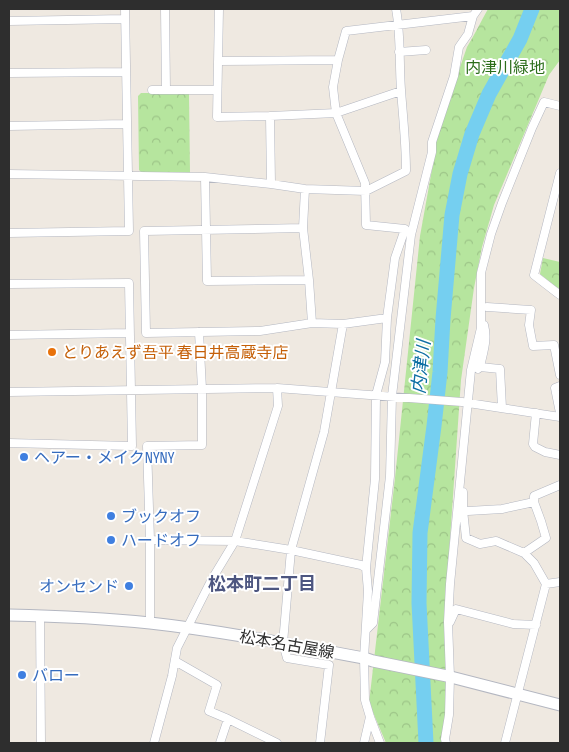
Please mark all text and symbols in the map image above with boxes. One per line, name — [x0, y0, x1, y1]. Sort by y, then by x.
park label: 内津川緑地 — [465, 59, 545, 78]
water label: 内津川 — [408, 337, 435, 395]
place label: とりあえず吾平 春日井高蔵寺店 — [62, 344, 289, 363]
marker: とりあえず吾平 春日井高蔵寺店 — [46, 346, 58, 358]
place label: ヘアー・メイクNYNY — [34, 449, 175, 468]
marker: ヘアー・メイクNYNY — [18, 451, 30, 463]
place label: ブックオフ — [121, 508, 201, 527]
marker: ブックオフ — [105, 510, 117, 522]
place label: ハードオフ — [121, 532, 201, 551]
marker: ハードオフ — [105, 534, 117, 546]
district label: 松本町二丁目 — [208, 574, 316, 595]
place label: オンセンド — [39, 578, 119, 597]
marker: オンセンド — [123, 580, 135, 592]
street label: 松本名古屋線 — [238, 628, 336, 663]
place label: バロー — [32, 667, 80, 686]
marker: バロー — [16, 669, 28, 681]

